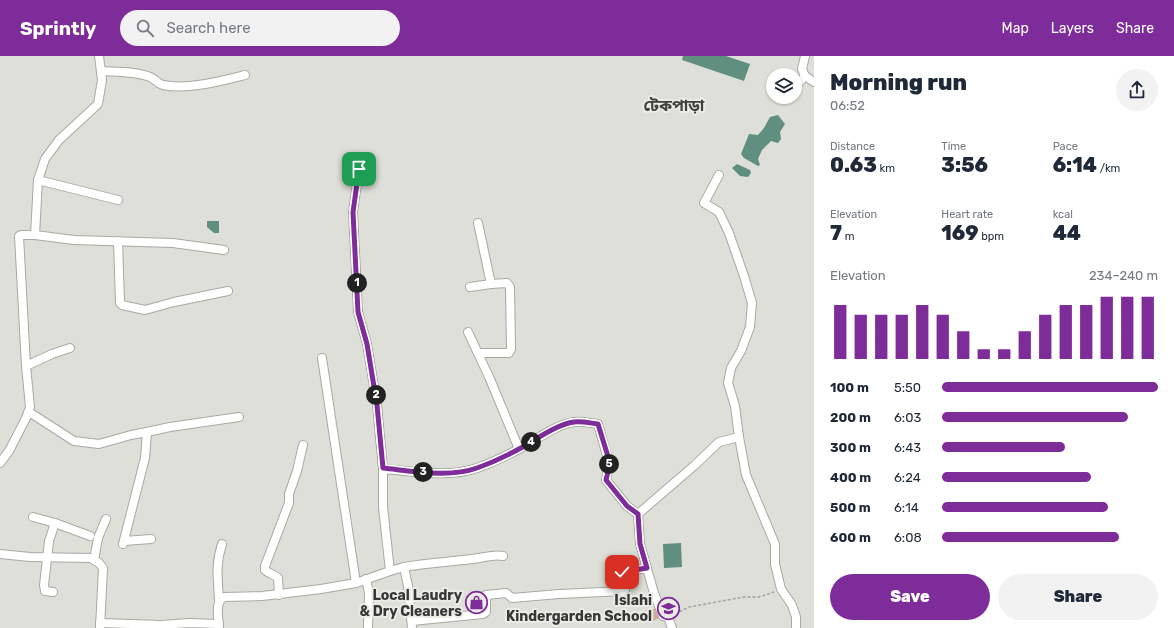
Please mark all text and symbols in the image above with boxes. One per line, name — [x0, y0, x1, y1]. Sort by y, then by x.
search box — [120, 10, 400, 46]
text: Sprintly — [20, 17, 96, 40]
icon: search — [134, 17, 156, 39]
text: Search here — [166, 19, 251, 37]
text: Map — [1002, 20, 1029, 37]
text: Layers — [1051, 20, 1094, 37]
text: Share — [1116, 20, 1154, 37]
map controls — [766, 68, 802, 104]
button: layers — [766, 68, 802, 104]
text: Morning run — [830, 69, 967, 96]
button: share — [1116, 69, 1158, 111]
district label: টেকপাড়া — [644, 96, 705, 115]
text: 06:52 — [830, 98, 865, 113]
text: Distance — [830, 140, 875, 153]
text: Time — [941, 140, 966, 153]
text: Pace — [1053, 140, 1078, 153]
pin — [342, 152, 376, 186]
text: 0.63 — [830, 153, 877, 177]
text: 3:56 — [941, 153, 988, 177]
text: 6:14 — [1053, 153, 1097, 177]
icon: arrive — [348, 158, 370, 180]
text: km — [877, 162, 895, 175]
text: /km — [1097, 162, 1120, 175]
text: Elevation — [830, 208, 877, 221]
text: Heart rate — [941, 208, 993, 221]
text: kcal — [1053, 208, 1073, 221]
text: 7 — [830, 221, 842, 245]
text: 169 — [941, 221, 979, 245]
text: 44 — [1053, 221, 1081, 245]
text: m — [842, 230, 854, 243]
text: bpm — [979, 230, 1004, 243]
text: Elevation — [830, 268, 886, 283]
text: 234–240 m — [1089, 268, 1158, 283]
pin: 1 — [347, 273, 367, 293]
text: 1 — [354, 276, 360, 289]
text: 100 m — [830, 380, 869, 395]
text: 5:50 — [894, 380, 921, 395]
pin: 2 — [366, 385, 386, 405]
text: 2 — [372, 388, 380, 401]
text: 200 m — [830, 410, 871, 425]
text: 6:03 — [894, 410, 921, 425]
pin: 4 — [521, 432, 541, 452]
text: 4 — [527, 435, 535, 448]
text: 300 m — [830, 440, 871, 455]
text: 6:43 — [894, 440, 921, 455]
pin: 5 — [599, 454, 619, 474]
text: 5 — [605, 457, 613, 470]
pin: 3 — [413, 462, 433, 482]
text: 3 — [419, 465, 427, 478]
text: 400 m — [830, 470, 871, 485]
text: 6:24 — [894, 470, 921, 485]
text: 500 m — [830, 500, 871, 515]
text: 6:14 — [894, 500, 919, 515]
text: 600 m — [830, 530, 871, 545]
text: 6:08 — [894, 530, 922, 545]
pin — [605, 555, 639, 589]
icon: check — [611, 561, 633, 583]
button: Save — [830, 574, 990, 620]
button: Share — [998, 574, 1158, 620]
place label: Local Laudry & Dry Cleaners — [359, 587, 463, 620]
shop icon: Local Laudry & Dry Cleaners — [464, 590, 490, 616]
place label: Islahi Kindergarden School — [506, 592, 652, 625]
school or university icon: Islahi Kindergarden School — [655, 595, 681, 621]

